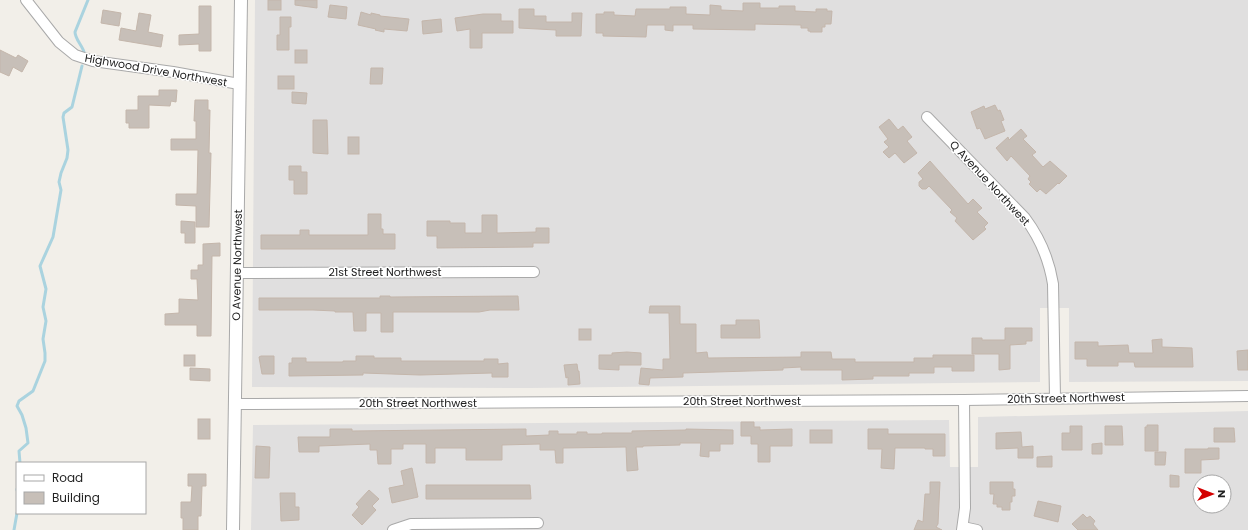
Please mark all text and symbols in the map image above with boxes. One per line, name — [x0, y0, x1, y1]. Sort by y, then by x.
street label: Highwood Drive Northwest — [84, 50, 228, 90]
street label: Q Avenue Northwest — [946, 137, 1034, 229]
street label: O Avenue Northwest — [228, 209, 246, 321]
street label: 21st Street Northwest — [328, 264, 442, 280]
street label: 20th Street Northwest — [1007, 389, 1125, 407]
street label: 20th Street Northwest — [683, 393, 801, 409]
street label: 20th Street Northwest — [359, 395, 477, 411]
legend — [16, 462, 146, 514]
text: Road — [52, 469, 83, 486]
north arrow — [1192, 474, 1232, 514]
text: Building — [52, 489, 100, 506]
text: N — [1214, 490, 1230, 498]

